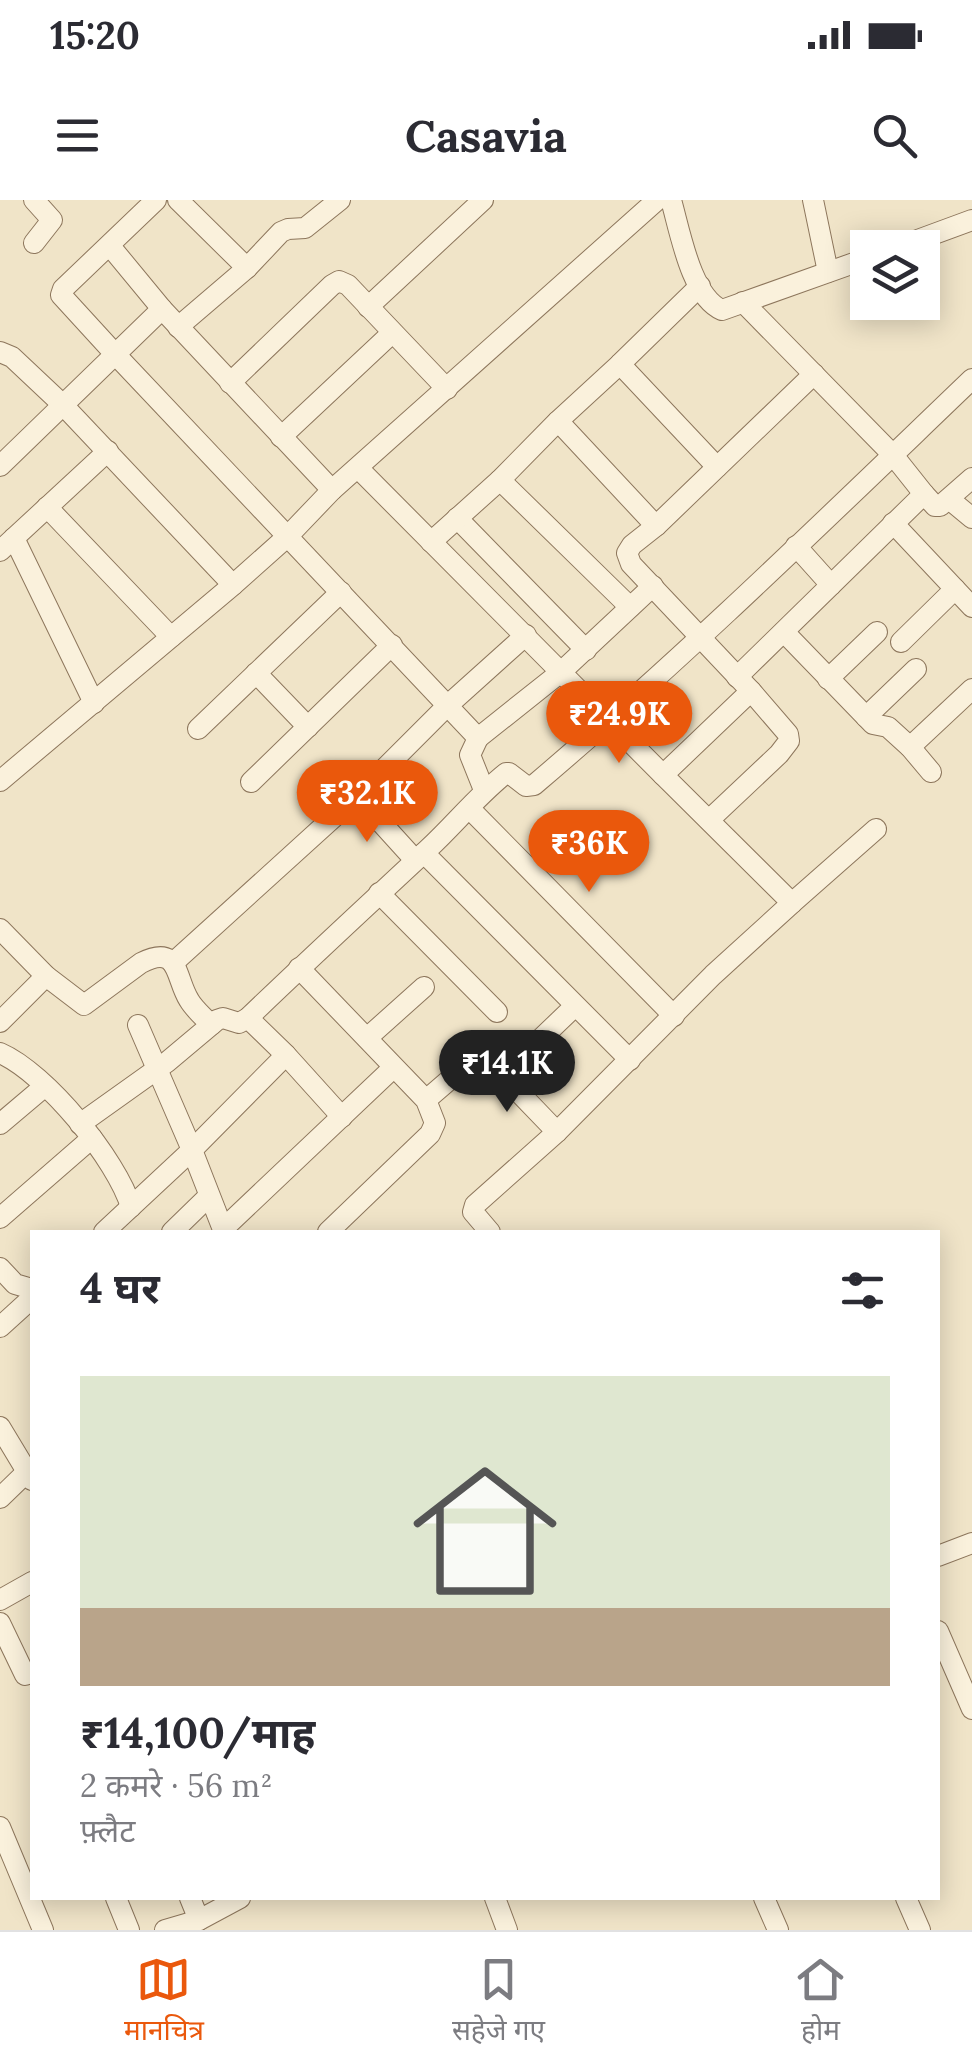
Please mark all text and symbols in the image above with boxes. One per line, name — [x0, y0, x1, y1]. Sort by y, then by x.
text: 15:20 — [50, 11, 140, 59]
text: Casavia — [405, 107, 567, 164]
icon: menu — [50, 108, 105, 163]
icon: search — [867, 108, 922, 163]
map controls — [850, 230, 940, 320]
button: layers — [850, 230, 940, 320]
pin: ₹24.9K — [538, 681, 700, 766]
text: ₹24.9K — [568, 693, 670, 734]
pin: ₹32.1K — [286, 760, 448, 845]
text: ₹32.1K — [319, 772, 415, 813]
pin: ₹36K — [530, 810, 648, 895]
text: ₹36K — [550, 822, 628, 863]
pin: ₹14.1K — [426, 1030, 588, 1115]
text: ₹14.1K — [461, 1042, 553, 1083]
text: 4 घर — [80, 1261, 160, 1315]
icon: filters — [835, 1263, 890, 1318]
icon: home — [395, 1441, 575, 1621]
text: ₹14,100/माह — [80, 1706, 315, 1760]
text: 2 कमरे · 56 m² — [80, 1765, 273, 1806]
text: फ़्लैट — [80, 1810, 135, 1851]
tab: मानचित्र — [124, 1952, 204, 2051]
tab: सहेजे गए — [452, 1952, 545, 2051]
tab: होम — [793, 1952, 848, 2051]

